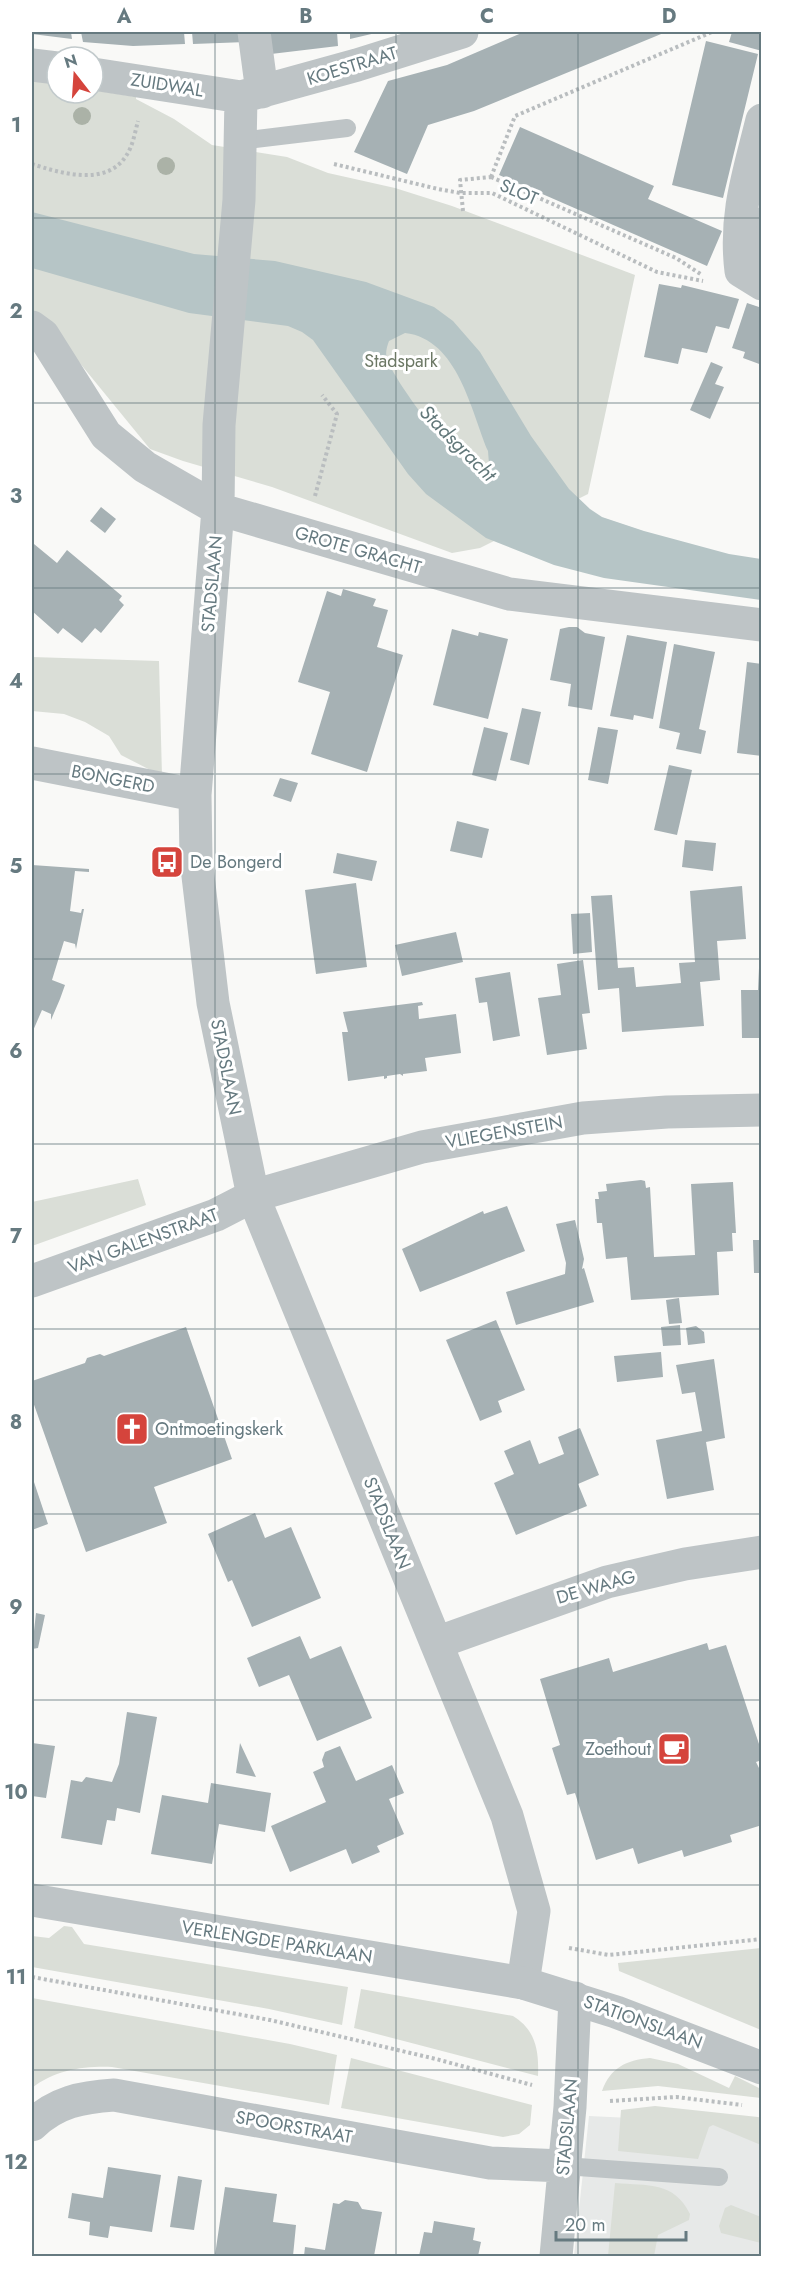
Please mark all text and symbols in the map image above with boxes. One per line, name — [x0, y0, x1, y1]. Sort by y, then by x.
text: A — [116, 2, 132, 31]
text: B — [299, 2, 313, 31]
text: C — [480, 2, 494, 31]
text: D — [662, 2, 676, 31]
street label: KOESTRAAT — [304, 40, 401, 92]
north arrow — [45, 45, 105, 105]
text: N — [61, 48, 80, 74]
street label: ZUIDWAL — [129, 66, 205, 104]
text: 1 — [11, 111, 21, 140]
street label: SLOT — [496, 172, 543, 212]
text: 2 — [9, 297, 23, 326]
park label: Stadspark — [364, 348, 438, 374]
water label: Stadsgracht — [413, 398, 504, 489]
text: 3 — [10, 482, 22, 511]
street label: GROTE GRACHT — [292, 520, 425, 581]
street label: STADSLAAN — [195, 534, 229, 634]
text: 4 — [9, 667, 23, 696]
street label: BONGERD — [69, 758, 157, 800]
bus stop icon: De Bongerd — [149, 844, 185, 880]
place label: De Bongerd — [190, 849, 282, 875]
text: 5 — [10, 852, 23, 881]
street label: STADSLAAN — [204, 1017, 248, 1117]
text: 6 — [9, 1037, 23, 1066]
street label: VLIEGENSTEIN — [443, 1109, 565, 1155]
street label: VAN GALENSTRAAT — [64, 1202, 222, 1280]
text: 7 — [10, 1222, 23, 1251]
text: 8 — [10, 1408, 22, 1437]
church icon: Ontmoetingskerk — [114, 1411, 150, 1447]
place label: Ontmoetingskerk — [155, 1416, 283, 1442]
street label: STADSLAAN — [357, 1473, 417, 1573]
street label: DE WAAG — [553, 1563, 639, 1611]
text: 9 — [9, 1593, 23, 1622]
cafe icon: Zoethout — [656, 1731, 692, 1767]
place label: Zoethout — [585, 1736, 652, 1762]
text: 10 — [4, 1778, 28, 1807]
street label: VERLENGDE PARKLAAN — [180, 1914, 374, 1970]
text: 11 — [6, 1963, 26, 1992]
street label: STATIONSLAAN — [580, 1988, 706, 2056]
street label: STADSLAAN — [550, 2077, 584, 2177]
street label: SPOORSTRAAT — [234, 2104, 355, 2150]
text: 12 — [4, 2148, 28, 2177]
scale bar — [556, 2204, 686, 2242]
text: 20 m — [565, 2212, 605, 2238]

